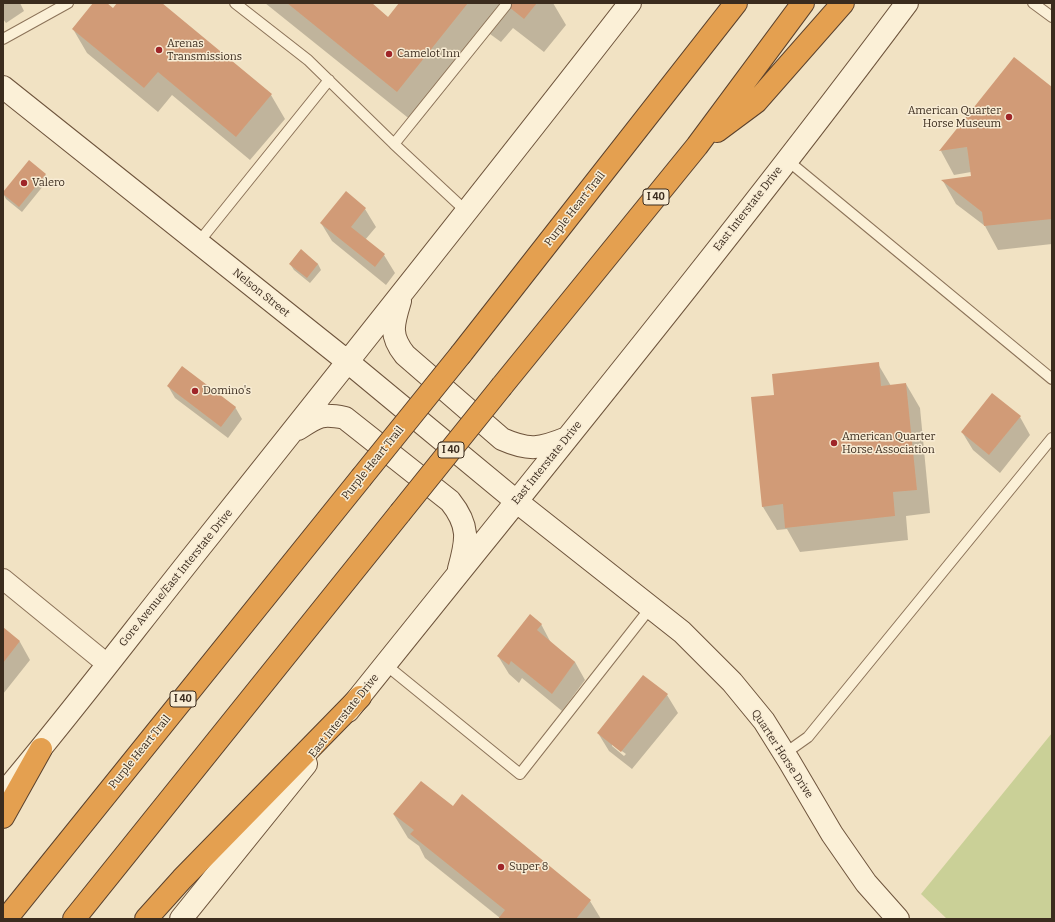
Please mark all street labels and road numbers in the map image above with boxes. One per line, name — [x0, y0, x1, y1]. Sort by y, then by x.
street label: East Interstate Drive — [711, 164, 785, 254]
street label: Purple Heart Trail — [542, 169, 608, 249]
road number: I 40 — [643, 189, 669, 205]
street label: Nelson Street — [230, 266, 292, 320]
street label: East Interstate Drive — [509, 419, 585, 507]
street label: Purple Heart Trail — [339, 424, 407, 502]
road number: I 40 — [438, 442, 464, 458]
street label: Gore Avenue/East Interstate Drive — [116, 507, 236, 649]
street label: East Interstate Drive — [306, 672, 382, 760]
road number: I 40 — [170, 691, 196, 707]
street label: Quarter Horse Drive — [748, 707, 816, 801]
street label: Purple Heart Trail — [106, 713, 174, 791]

